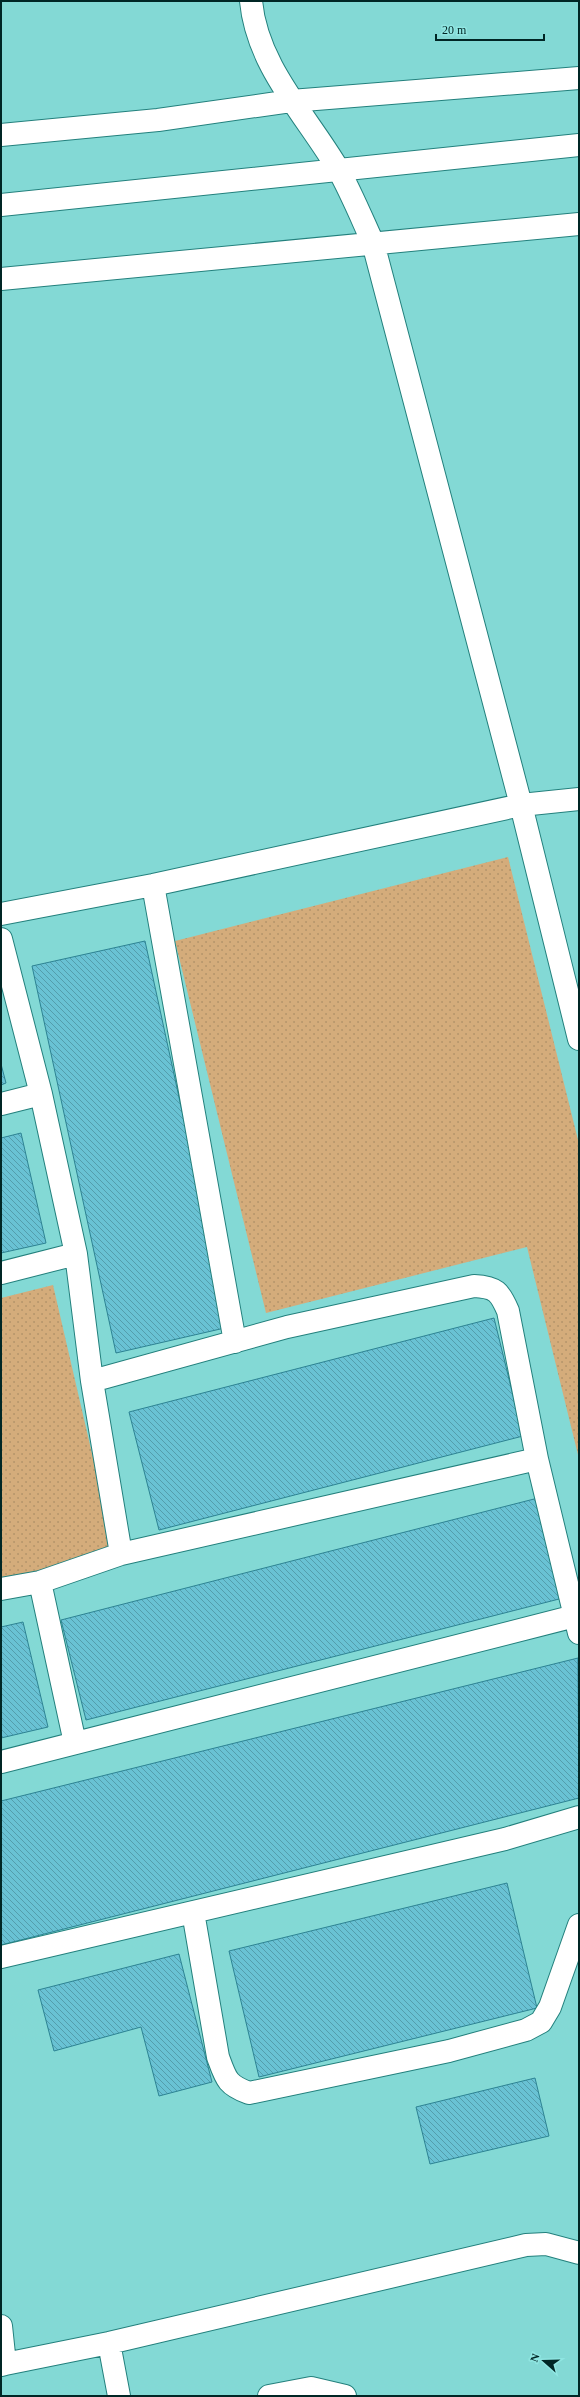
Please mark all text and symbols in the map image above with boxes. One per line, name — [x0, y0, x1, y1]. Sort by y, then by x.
scale bar — [436, 16, 544, 42]
text: 20 m — [442, 23, 467, 37]
north arrow — [524, 2341, 564, 2381]
text: N — [528, 2352, 542, 2363]

